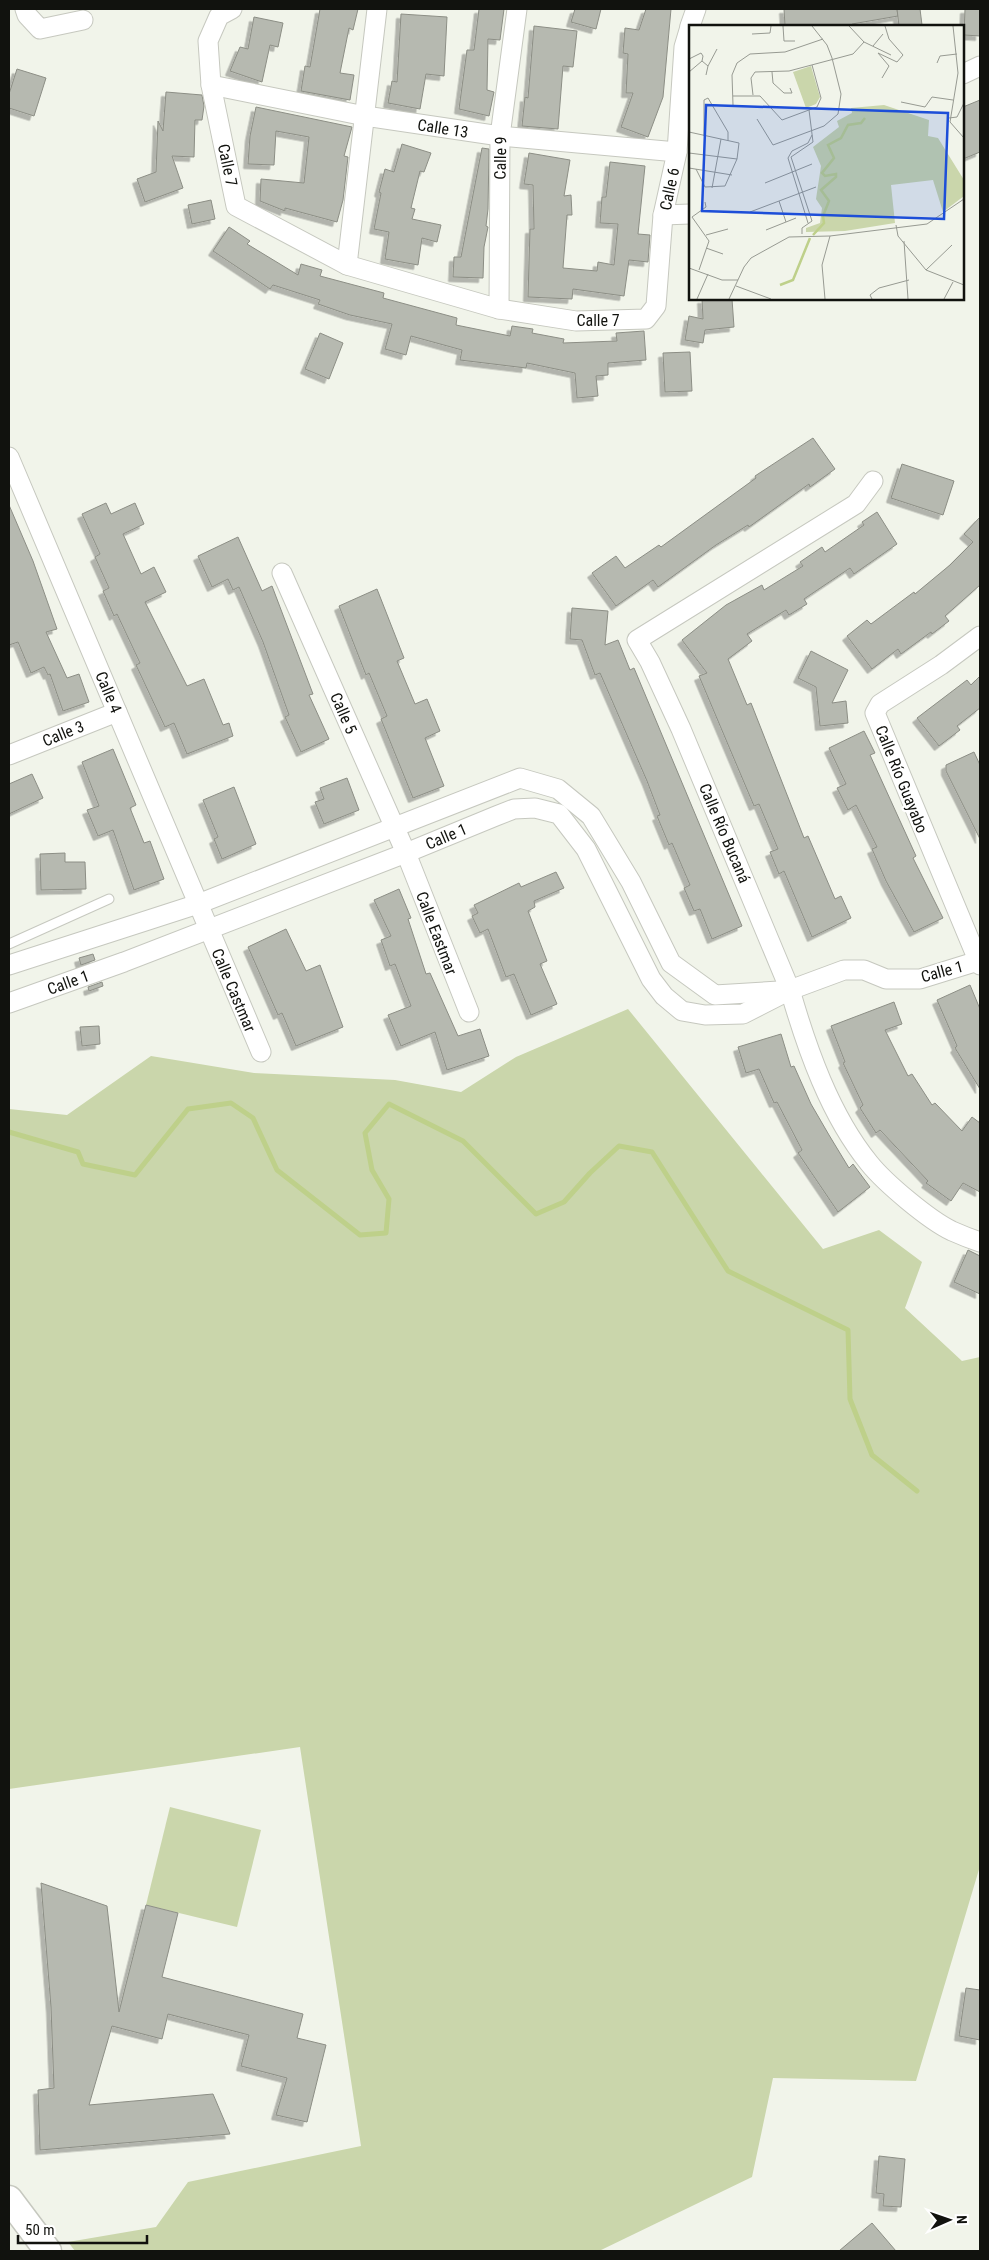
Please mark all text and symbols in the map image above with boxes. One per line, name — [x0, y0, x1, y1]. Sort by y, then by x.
inset map — [689, 25, 964, 300]
street label: Calle 13 — [416, 115, 470, 142]
street label: Calle 9 — [491, 136, 510, 180]
street label: Calle 7 — [214, 142, 241, 188]
street label: Calle 6 — [656, 166, 683, 212]
street label: Calle 7 — [576, 311, 620, 330]
street label: Calle 4 — [91, 669, 126, 716]
street label: Calle 5 — [326, 690, 361, 737]
street label: Calle 3 — [40, 717, 87, 750]
street label: Calle Río Guayabo — [871, 723, 932, 836]
street label: Calle Río Bucaná — [695, 781, 754, 886]
street label: Calle 1 — [423, 819, 470, 854]
street label: Calle Eastmar — [412, 889, 461, 978]
street label: Calle Castmar — [207, 946, 260, 1035]
street label: Calle 1 — [919, 957, 965, 986]
street label: Calle 1 — [45, 966, 92, 999]
north arrow — [924, 2195, 974, 2245]
scale bar — [18, 2212, 146, 2244]
text: N — [954, 2215, 970, 2224]
text: 50 m — [25, 2221, 55, 2239]

